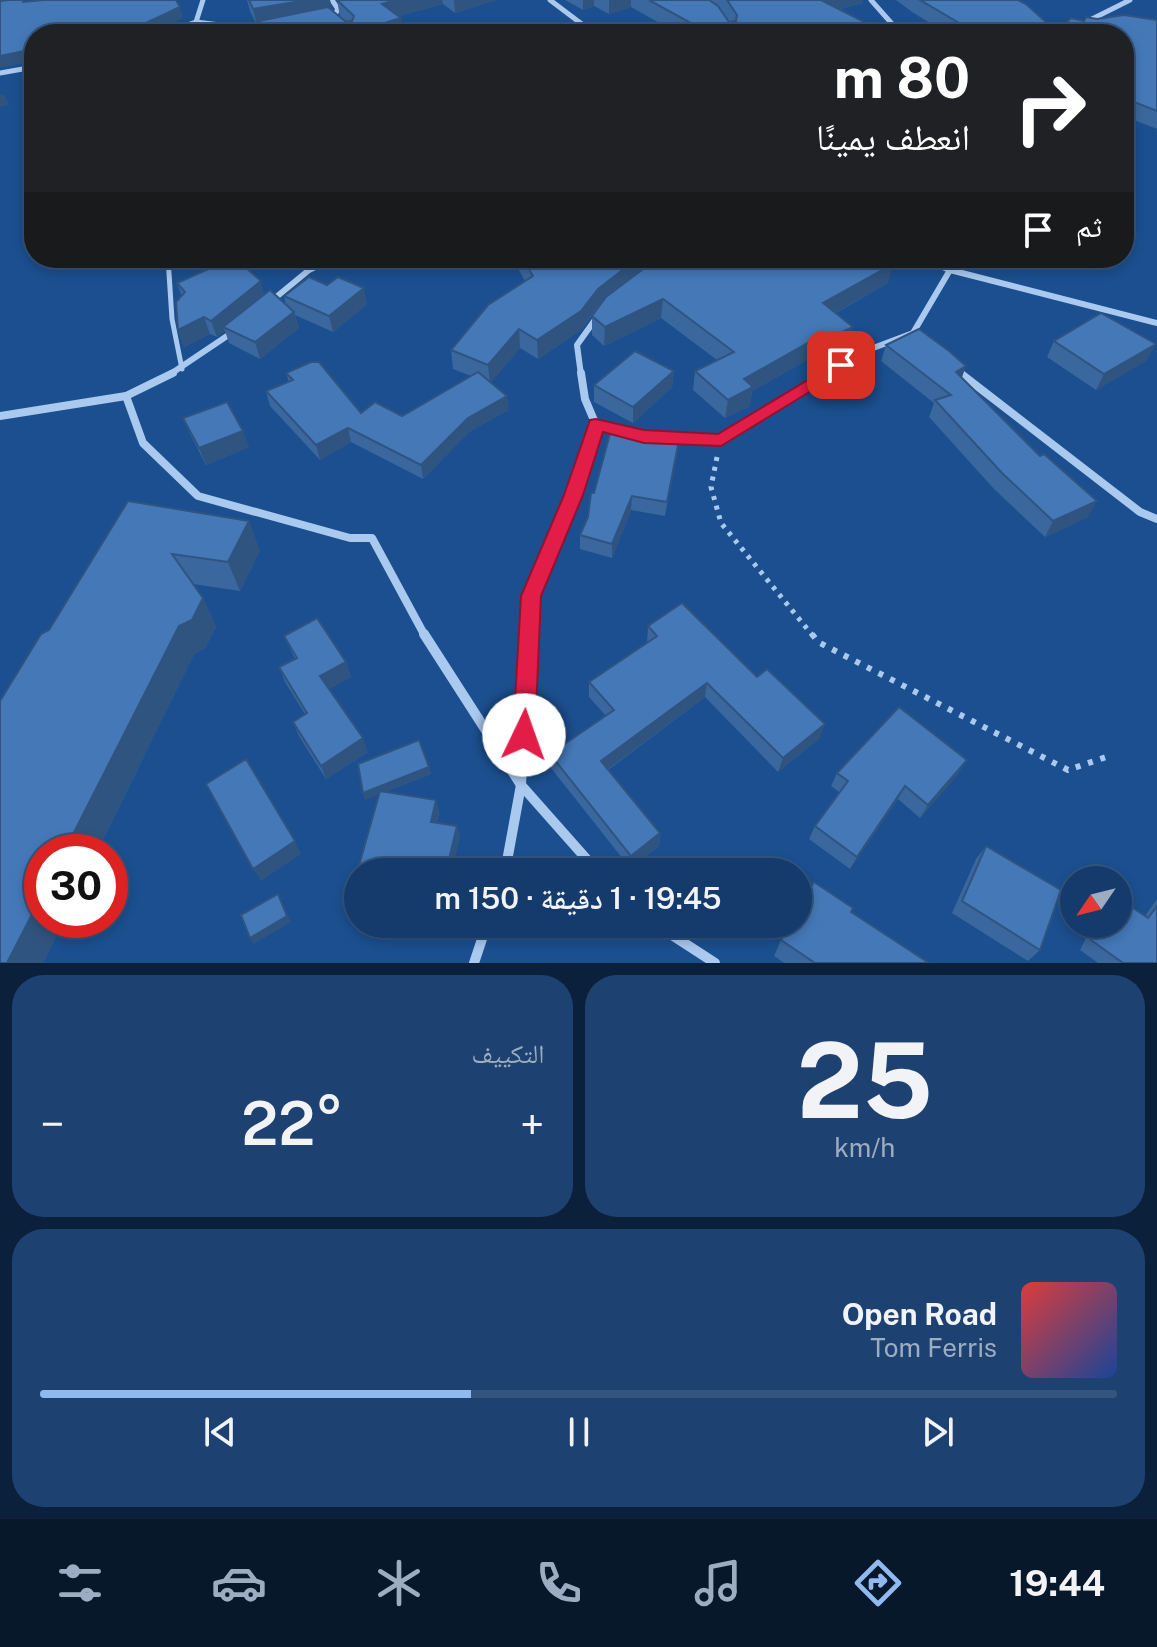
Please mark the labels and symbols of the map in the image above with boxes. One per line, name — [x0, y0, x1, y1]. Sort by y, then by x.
pin — [807, 331, 875, 399]
position arrow — [482, 693, 566, 777]
speed limit sign: 30 — [24, 834, 128, 938]
north arrow — [1060, 866, 1132, 938]

